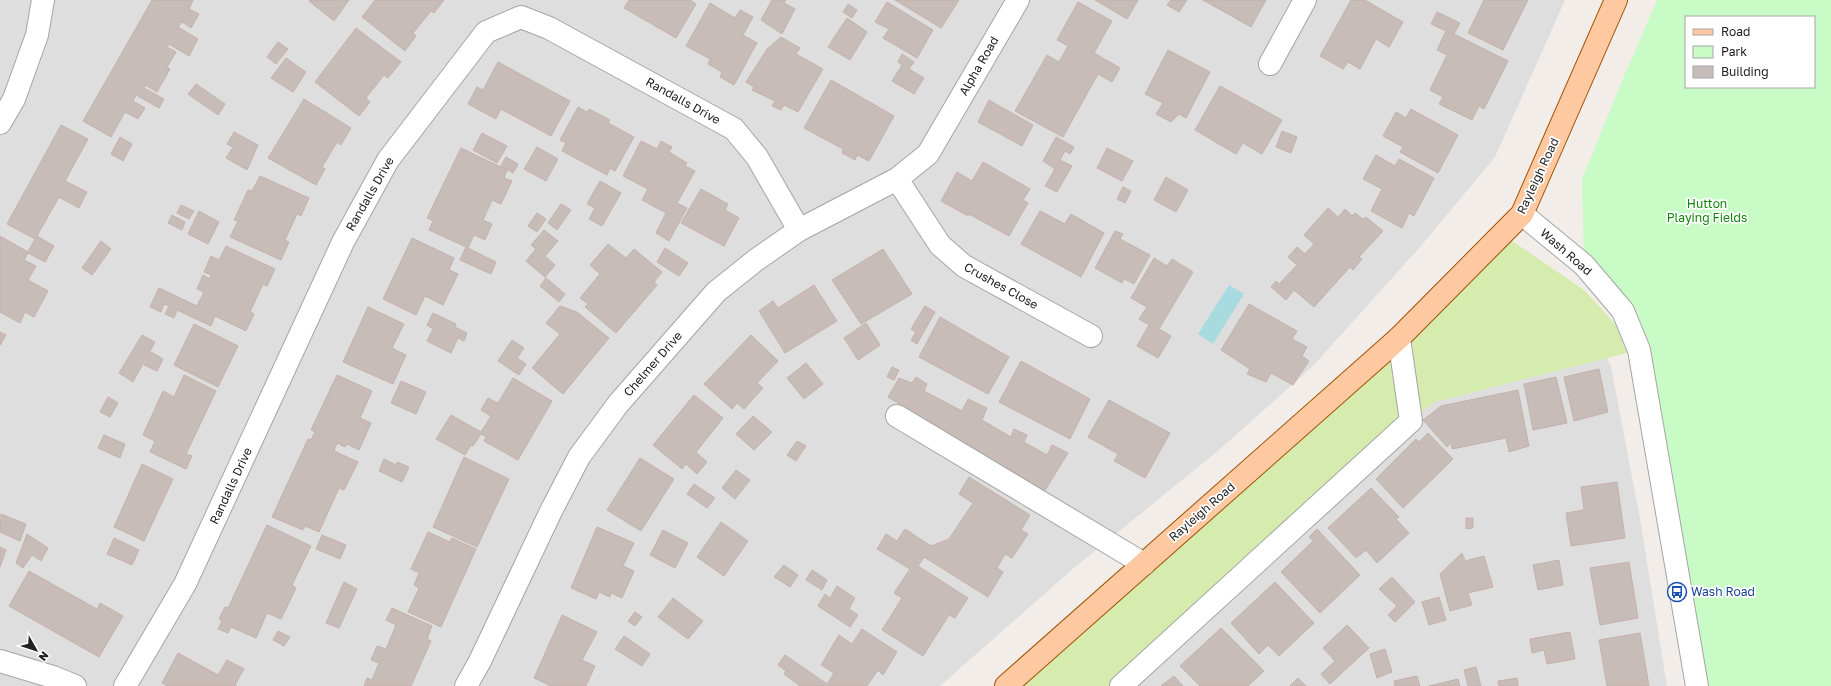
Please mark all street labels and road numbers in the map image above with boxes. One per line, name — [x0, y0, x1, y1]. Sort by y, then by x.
street label: Alpha Road — [956, 34, 1001, 98]
street label: Randalls Drive — [643, 74, 723, 127]
street label: Rayleigh Road — [1513, 135, 1562, 216]
street label: Randalls Drive — [342, 154, 397, 234]
street label: Wash Road — [1537, 225, 1595, 278]
street label: Crushes Close — [962, 259, 1041, 312]
street label: Chelmer Drive — [620, 328, 685, 399]
street label: Randalls Drive — [206, 445, 255, 527]
street label: Rayleigh Road — [1166, 479, 1238, 544]

